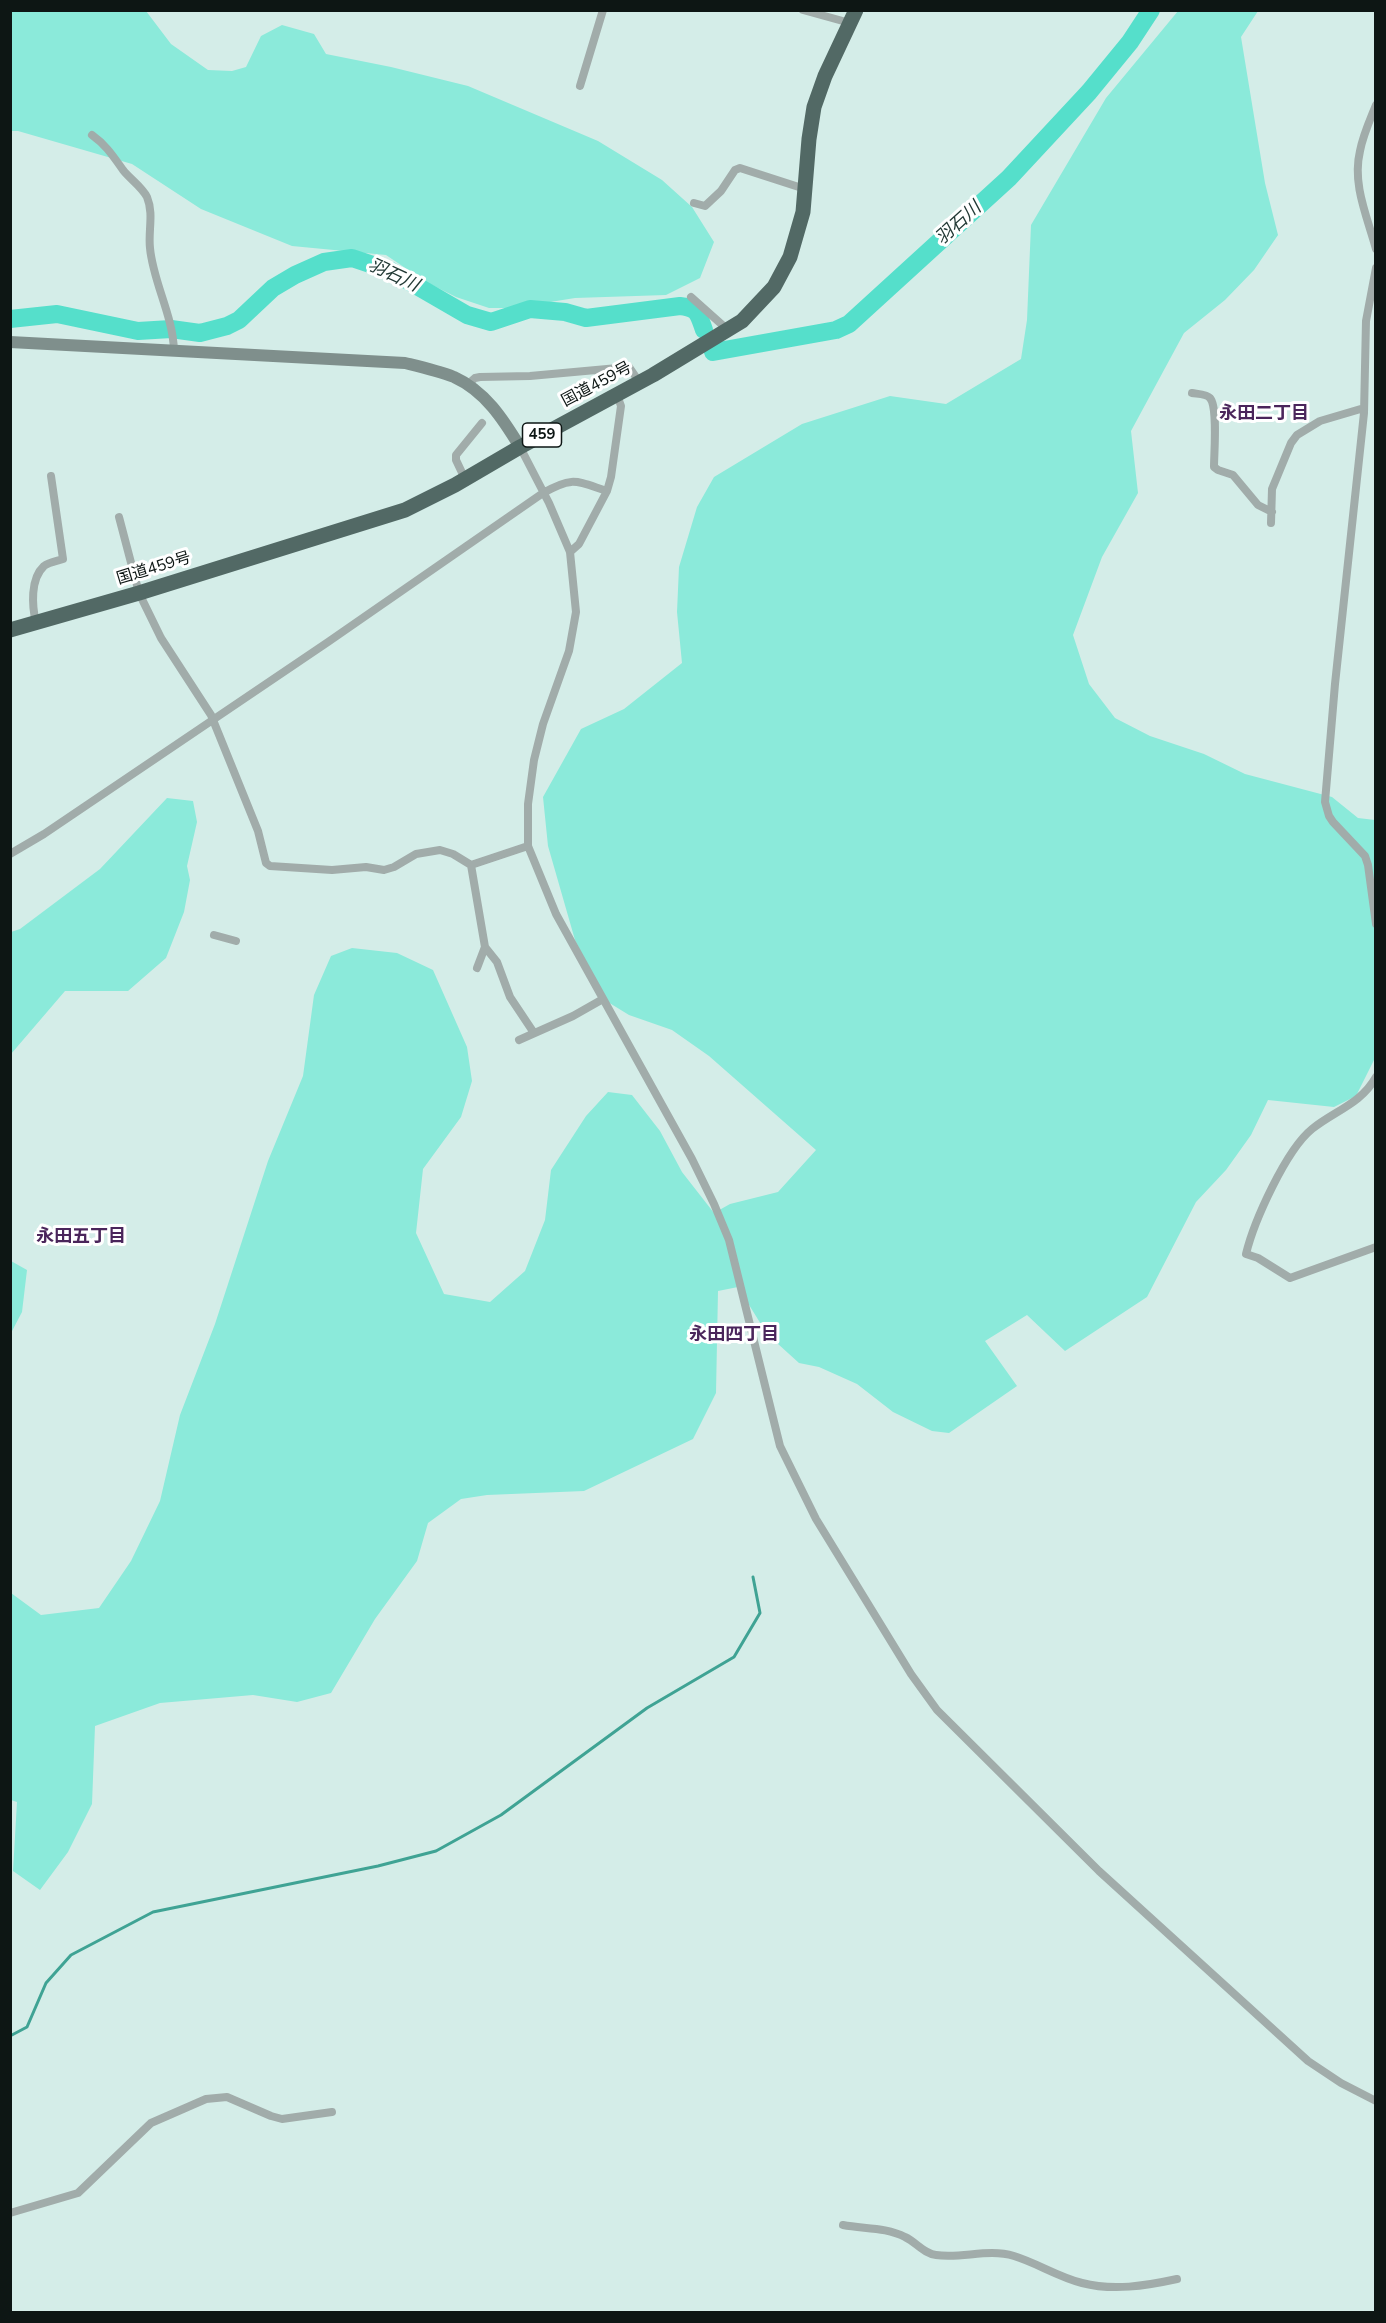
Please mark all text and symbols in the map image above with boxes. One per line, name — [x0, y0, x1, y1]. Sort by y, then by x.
water label: 羽石川 — [932, 198, 986, 250]
water label: 羽石川 — [364, 255, 422, 297]
street label: 国道459号 — [559, 358, 635, 412]
district label: 永田二丁目 — [1219, 404, 1309, 426]
road number: 459 — [522, 423, 562, 447]
street label: 国道459号 — [114, 549, 194, 589]
district label: 永田五丁目 — [36, 1227, 126, 1249]
district label: 永田四丁目 — [689, 1325, 779, 1347]

